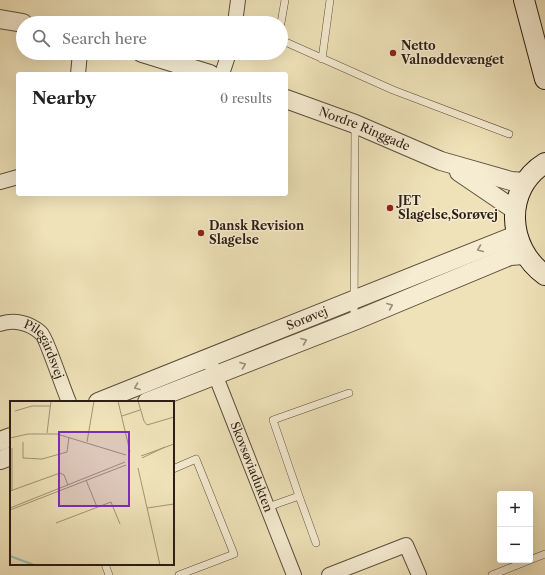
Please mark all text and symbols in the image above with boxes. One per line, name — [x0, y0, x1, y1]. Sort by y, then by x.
search box — [16, 16, 288, 60]
icon: search — [30, 27, 52, 49]
text: Search here — [62, 29, 147, 48]
place label: Netto Valnøddevænget — [400, 38, 504, 67]
marker: Netto Valnøddevænget — [388, 48, 398, 58]
text: Nearby — [32, 88, 96, 108]
text: 0 results — [220, 90, 272, 106]
street label: Nordre Ringgade — [317, 104, 413, 154]
place label: JET Slagelse,Sorøvej — [396, 193, 498, 222]
marker: JET Slagelse,Sorøvej — [385, 203, 395, 213]
place label: Dansk Revision Slagelse — [209, 218, 305, 247]
marker: Dansk Revision Slagelse — [196, 228, 206, 238]
one-way arrow — [476, 245, 483, 253]
street label: Sorøvej — [284, 303, 330, 333]
one-way arrow — [386, 303, 393, 311]
street label: Pilegårdsvej — [22, 316, 67, 381]
one-way arrow — [301, 337, 308, 345]
one-way arrow — [239, 361, 246, 369]
one-way arrow — [134, 382, 141, 390]
inset map — [10, 401, 174, 565]
street label: Skovsøviadukten — [227, 419, 277, 515]
map controls — [497, 491, 533, 563]
button: + — [497, 491, 533, 527]
button: − — [497, 527, 533, 563]

